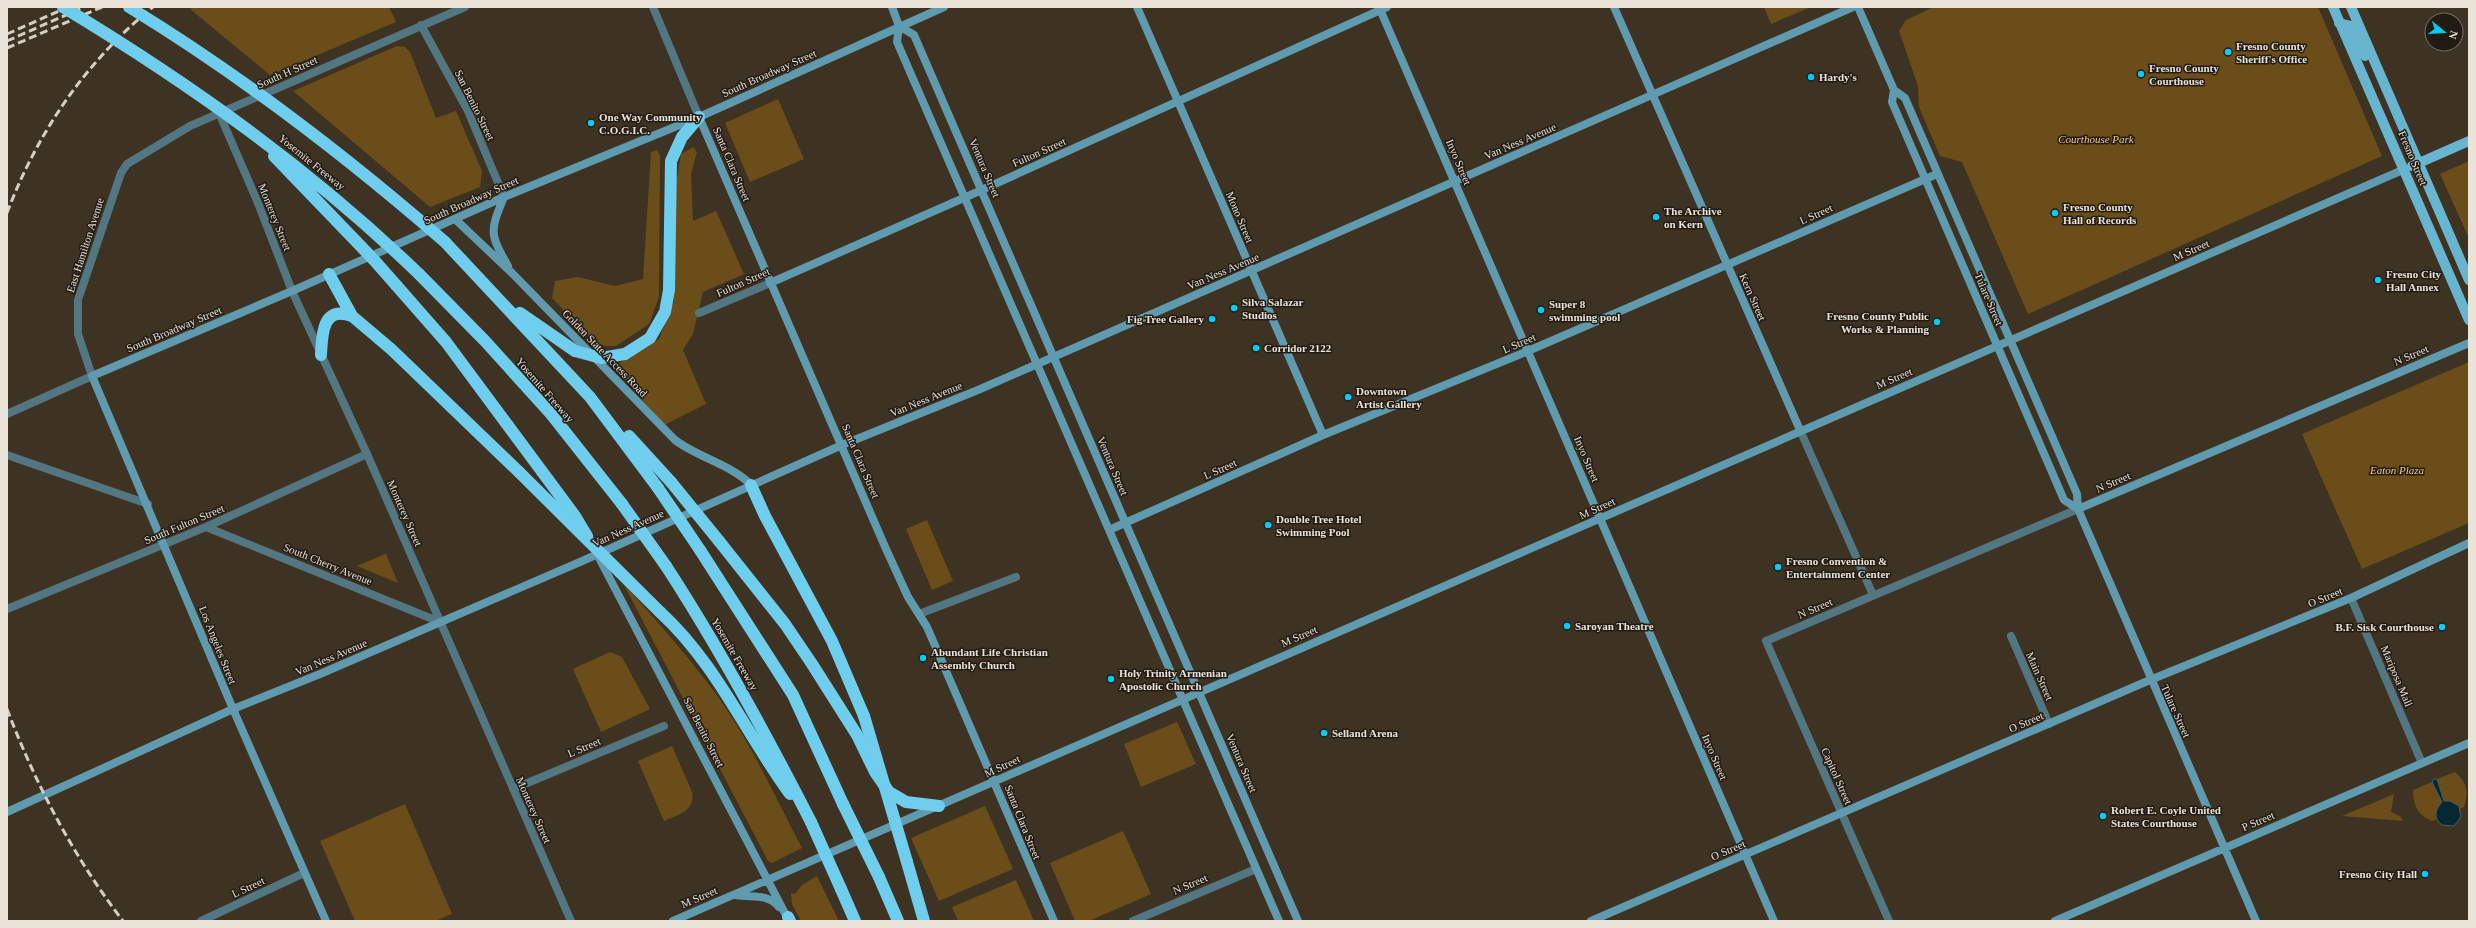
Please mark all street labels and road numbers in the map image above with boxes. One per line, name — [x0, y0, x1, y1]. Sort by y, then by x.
street label: South Broadway Street — [720, 47, 818, 99]
street label: South H Street — [255, 53, 319, 91]
street label: San Benito Street — [453, 68, 497, 142]
street label: Van Ness Avenue — [1482, 120, 1558, 162]
street label: Santa Clara Street — [711, 125, 753, 203]
street label: Fresno Street — [2396, 129, 2430, 187]
street label: Yosemite Freeway — [276, 132, 348, 193]
street label: Fulton Street — [1010, 135, 1068, 169]
street label: Ventura Street — [967, 137, 1003, 199]
street label: Inyo Street — [1444, 137, 1474, 187]
street label: South Broadway Street — [422, 174, 520, 226]
street label: Monterey Street — [256, 182, 294, 252]
street label: Mono Street — [1224, 189, 1256, 245]
street label: East Hamilton Avenue — [64, 196, 106, 294]
street label: L Street — [1798, 201, 1834, 227]
street label: M Street — [2171, 237, 2211, 263]
street label: Van Ness Avenue — [1185, 250, 1261, 292]
street label: Fulton Street — [714, 265, 772, 299]
street label: Tulare Street — [1972, 271, 2006, 327]
street label: Kern Street — [1737, 272, 1769, 322]
street label: South Broadway Street — [125, 304, 223, 354]
street label: Golden State Access Road — [560, 307, 650, 399]
street label: L Street — [1501, 331, 1537, 355]
street label: N Street — [2392, 342, 2430, 368]
street label: Yosemite Freeway — [514, 355, 577, 425]
street label: M Street — [1874, 365, 1914, 391]
street label: Van Ness Avenue — [888, 379, 964, 419]
street label: Santa Clara Street — [840, 422, 882, 500]
street label: Inyo Street — [1572, 434, 1602, 484]
street label: Ventura Street — [1095, 435, 1131, 497]
street label: L Street — [1202, 456, 1238, 482]
street label: N Street — [2094, 469, 2132, 495]
street label: Monterey Street — [385, 478, 425, 548]
street label: M Street — [1577, 495, 1617, 521]
street label: South Fulton Street — [142, 502, 226, 546]
street label: Van Ness Avenue — [590, 507, 666, 549]
street label: South Cherry Avenue — [282, 541, 374, 587]
street label: O Street — [2306, 585, 2344, 609]
street label: N Street — [1796, 595, 1834, 621]
street label: Los Angeles Street — [197, 604, 239, 686]
street label: Yosemite Freeway — [709, 616, 761, 693]
street label: M Street — [1279, 623, 1319, 649]
street label: Van Ness Avenue — [293, 636, 369, 678]
street label: Mariposa Mall — [2379, 644, 2415, 708]
street label: Main Street — [2024, 650, 2056, 702]
street label: Tulare Street — [2159, 683, 2193, 739]
street label: San Benito Street — [681, 695, 727, 769]
street label: O Street — [2007, 709, 2045, 735]
street label: Ventura Street — [1224, 732, 1260, 794]
street label: Inyo Street — [1700, 732, 1730, 782]
street label: L Street — [566, 735, 602, 759]
street label: Capitol Street — [1819, 746, 1855, 806]
street label: M Street — [982, 752, 1022, 780]
street label: Monterey Street — [514, 775, 554, 845]
street label: Santa Clara Street — [1003, 783, 1043, 861]
street label: P Street — [2240, 809, 2276, 833]
street label: O Street — [1709, 837, 1747, 863]
street label: N Street — [1171, 871, 1209, 897]
street label: L Street — [230, 874, 266, 900]
street label: M Street — [679, 884, 719, 910]

